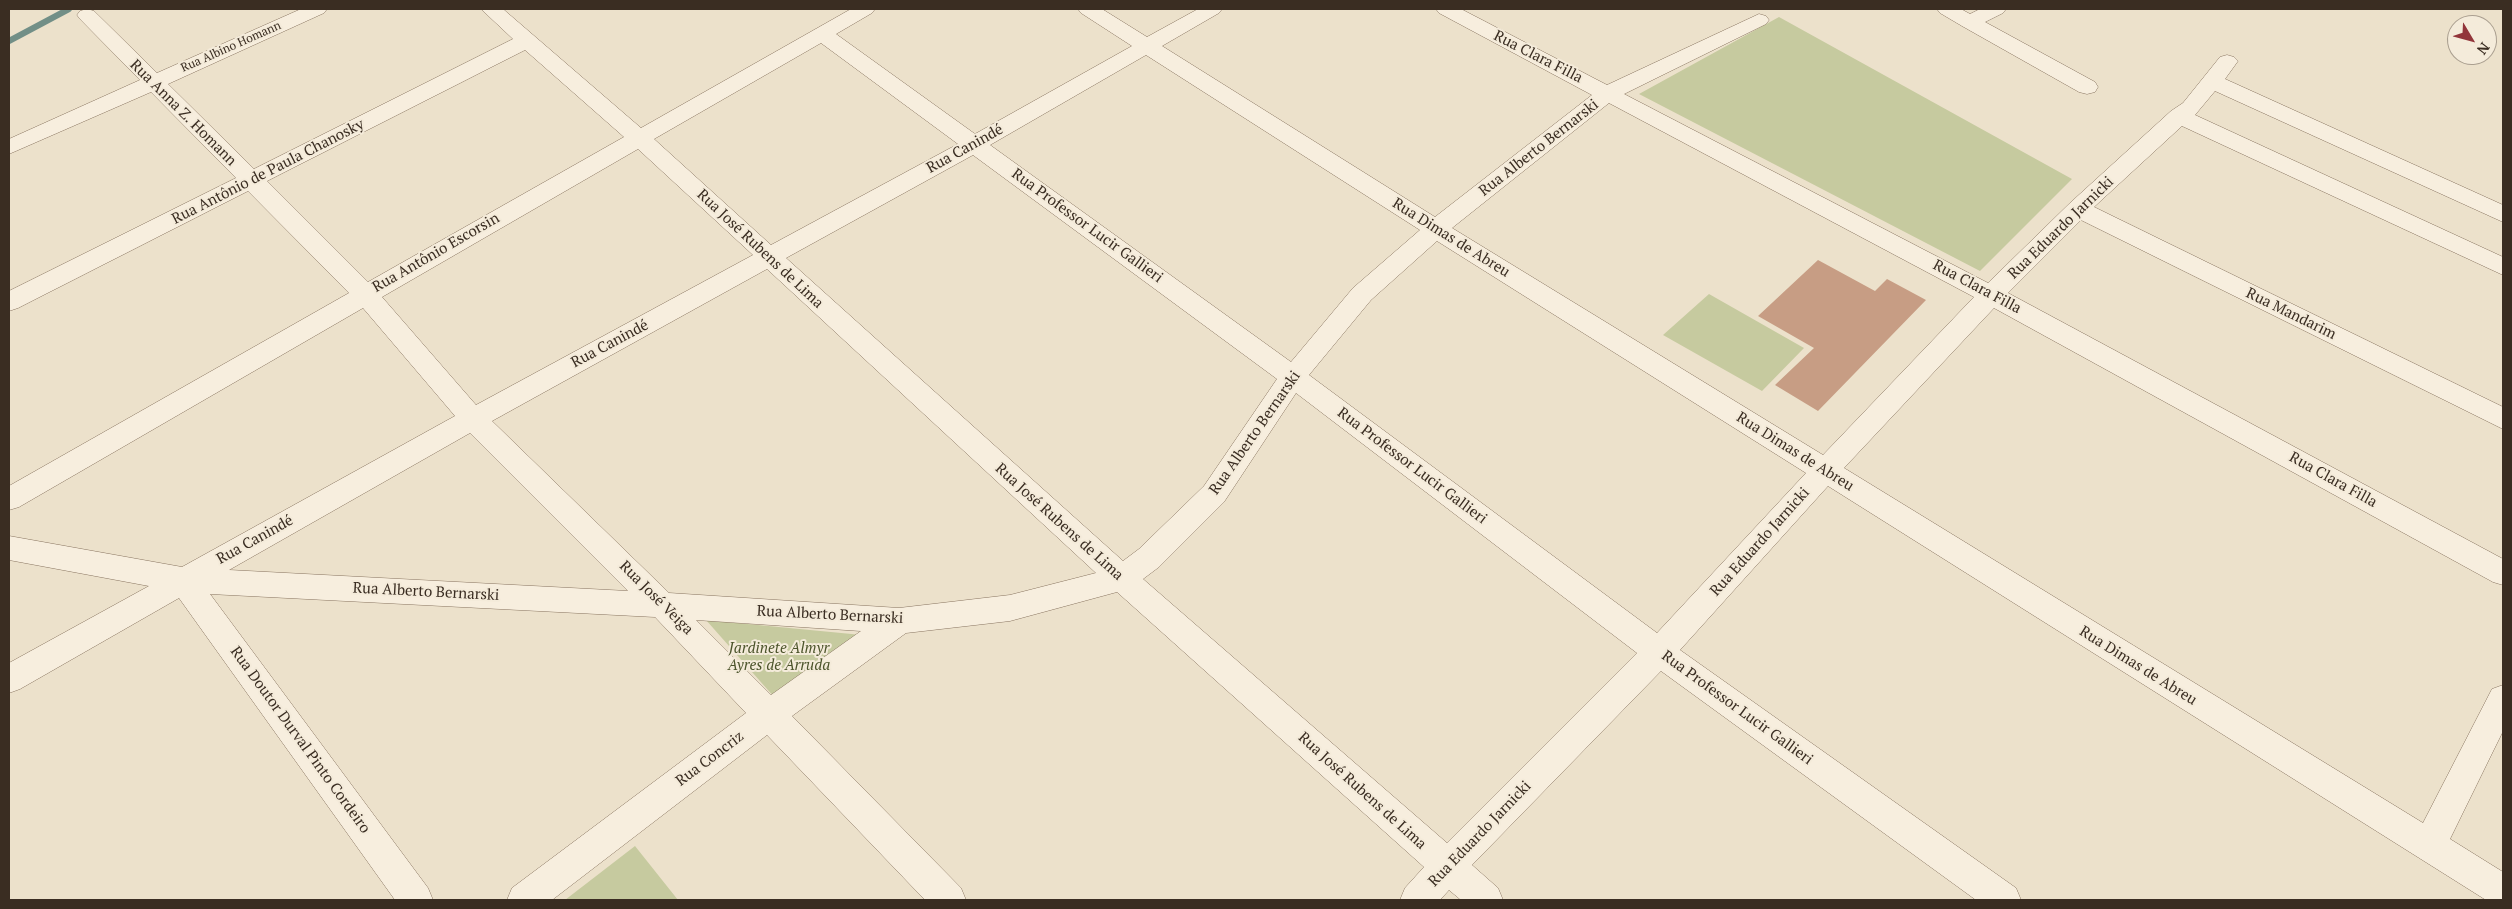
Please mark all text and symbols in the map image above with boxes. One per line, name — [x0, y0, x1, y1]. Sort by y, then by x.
north arrow — [2447, 15, 2497, 65]
street label: Rua Albino Homann — [179, 18, 283, 76]
street label: Rua Clara Filla — [1491, 27, 1585, 87]
text: N — [2473, 39, 2494, 59]
street label: Rua Anna Z. Homann — [126, 56, 240, 170]
street label: Rua Alberto Bernarski — [1476, 96, 1602, 200]
street label: Rua Antônio de Paula Chanosky — [169, 116, 367, 228]
street label: Rua Canindé — [924, 121, 1006, 177]
street label: Rua Professor Lucir Gallieri — [1008, 165, 1166, 287]
street label: Rua Eduardo Jarnicki — [2004, 173, 2118, 283]
street label: Rua José Rubens de Lima — [693, 186, 827, 312]
street label: Rua Dimas de Abreu — [1389, 195, 1513, 281]
street label: Rua Antônio Escorsin — [369, 209, 503, 297]
street label: Rua Clara Filla — [1930, 256, 2024, 318]
street label: Rua Mandarim — [2243, 284, 2339, 344]
street label: Rua Canindé — [568, 316, 652, 372]
street label: Rua Alberto Bernarski — [1206, 368, 1304, 498]
street label: Rua Professor Lucir Gallieri — [1334, 404, 1490, 528]
street label: Rua Dimas de Abreu — [1733, 409, 1857, 495]
street label: Rua Clara Filla — [2286, 449, 2380, 511]
street label: Rua José Rubens de Lima — [991, 460, 1127, 584]
street label: Rua Eduardo Jarnicki — [1707, 484, 1813, 600]
street label: Rua Canindé — [214, 512, 296, 568]
street label: Rua José Veiga — [615, 557, 697, 639]
street label: Rua Alberto Bernarski — [352, 579, 500, 605]
street label: Rua Alberto Bernarski — [756, 602, 904, 628]
street label: Rua Dimas de Abreu — [2076, 623, 2200, 709]
park label: Jardinete Almyr Ayres de Arruda — [728, 640, 830, 675]
street label: Rua Doutor Durval Pinto Cordeiro — [226, 643, 374, 837]
street label: Rua Professor Lucir Gallieri — [1658, 647, 1816, 769]
street label: Rua Concriz — [672, 728, 748, 790]
street label: Rua José Rubens de Lima — [1294, 729, 1430, 853]
street label: Rua Eduardo Jarnicki — [1425, 777, 1535, 891]

